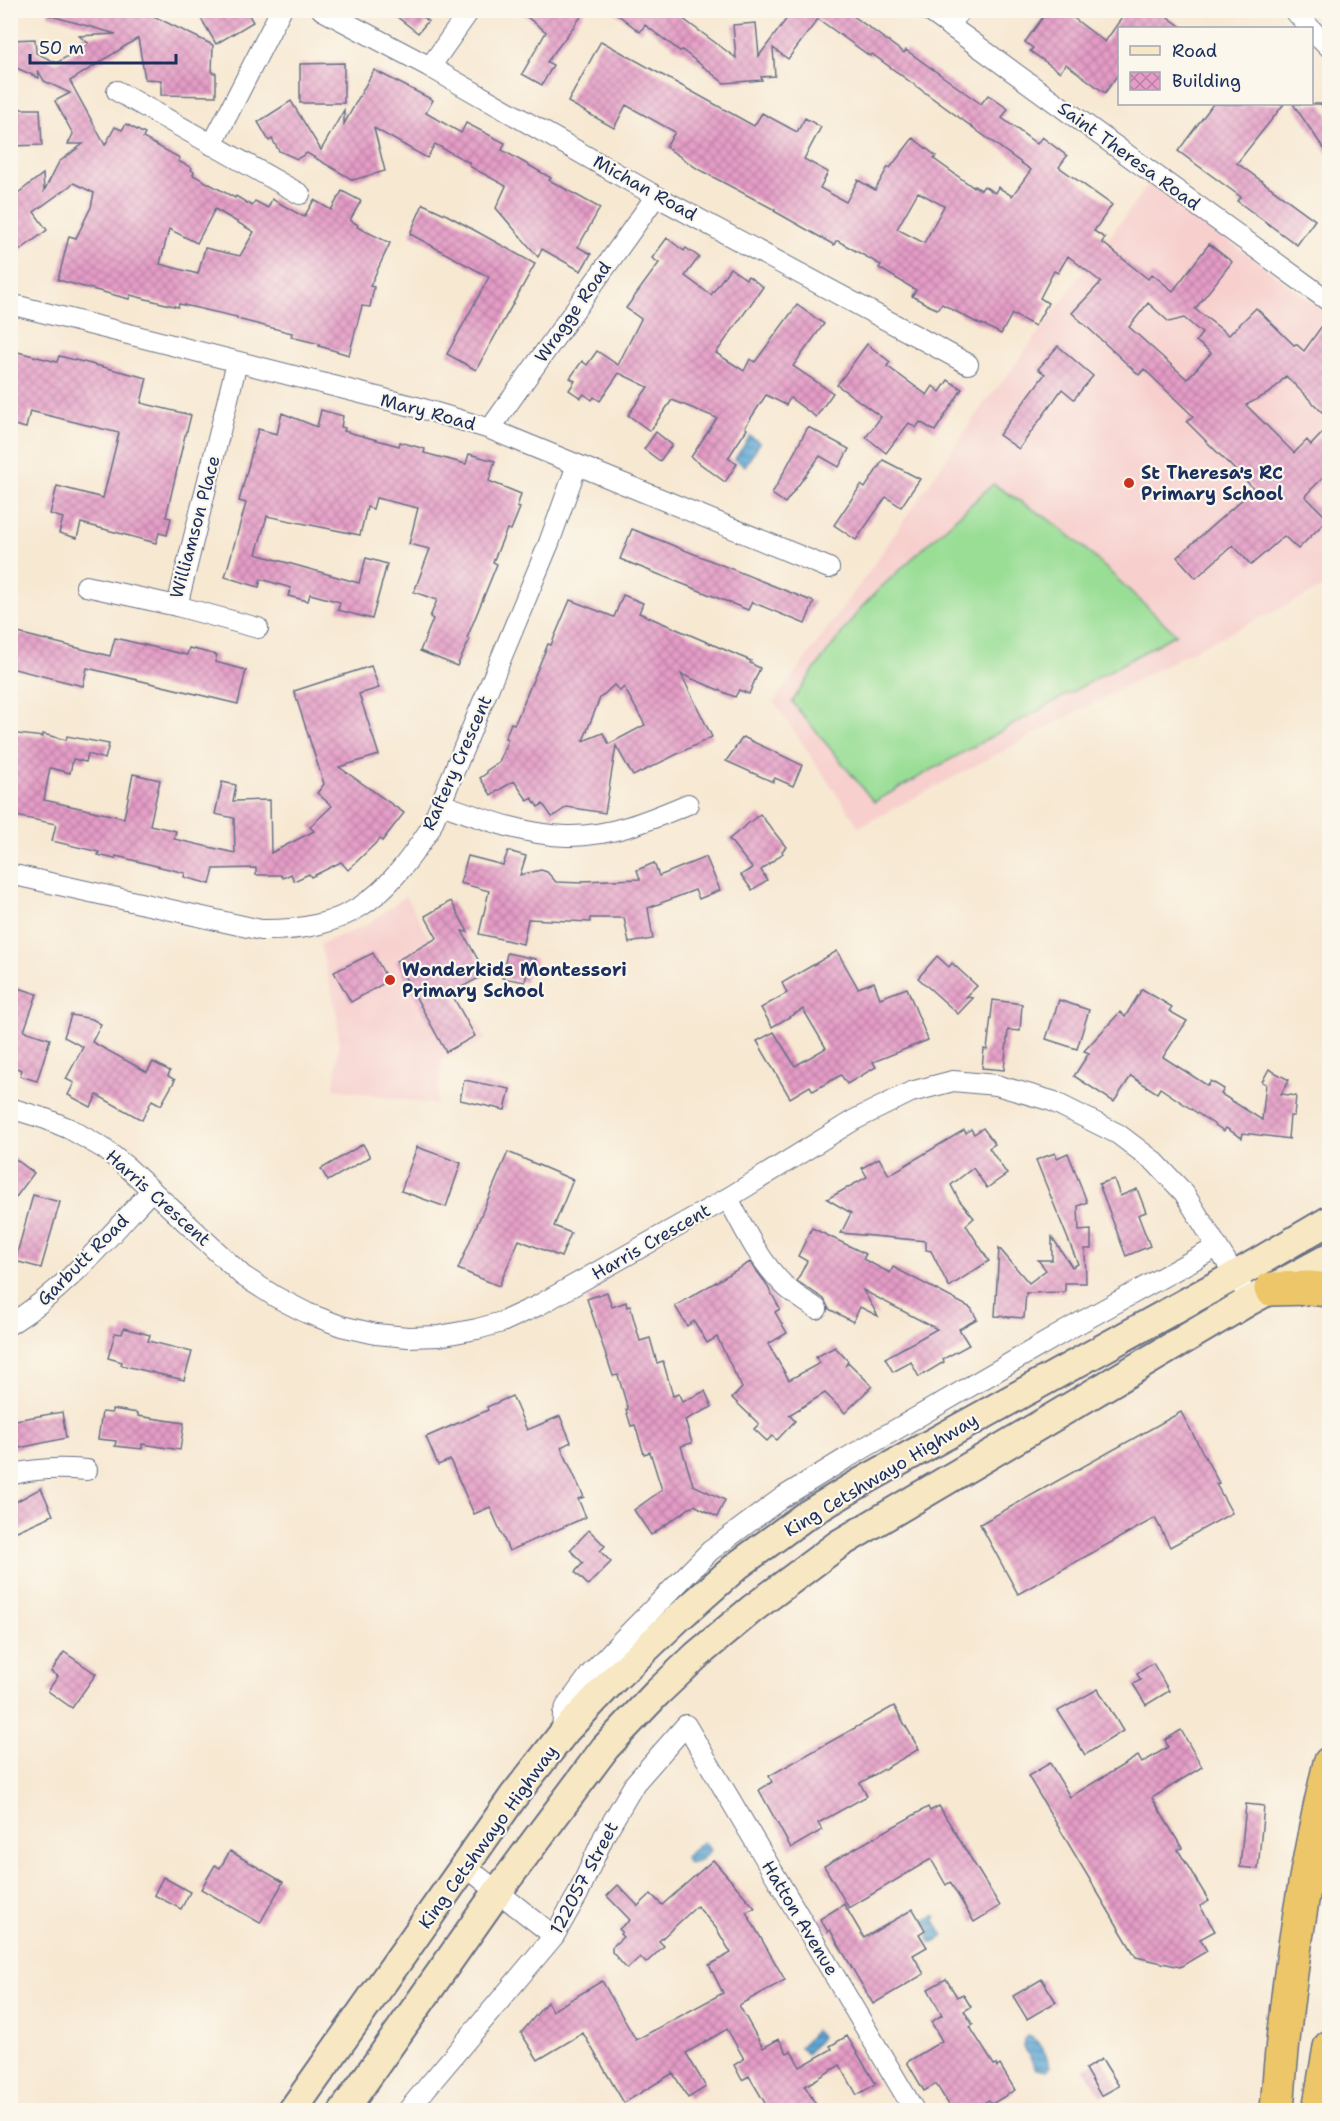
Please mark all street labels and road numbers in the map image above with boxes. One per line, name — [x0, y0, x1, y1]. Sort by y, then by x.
street label: Saint Theresa Road — [1053, 96, 1205, 216]
street label: Michan Road — [589, 150, 701, 226]
street label: Wragge Road — [529, 257, 617, 367]
street label: Mary Road — [378, 388, 478, 436]
street label: Williamson Place — [164, 453, 226, 601]
street label: Raftery Crescent — [417, 692, 498, 834]
street label: Harris Crescent — [100, 1144, 216, 1252]
street label: Harris Crescent — [587, 1198, 715, 1286]
street label: Garbutt Road — [32, 1209, 134, 1311]
street label: King Cetshwayo Highway — [780, 1408, 982, 1542]
street label: King Cetshwayo Highway — [413, 1740, 563, 1934]
street label: 122057 Street — [544, 1817, 624, 1939]
street label: Hatton Avenue — [756, 1856, 844, 1980]

